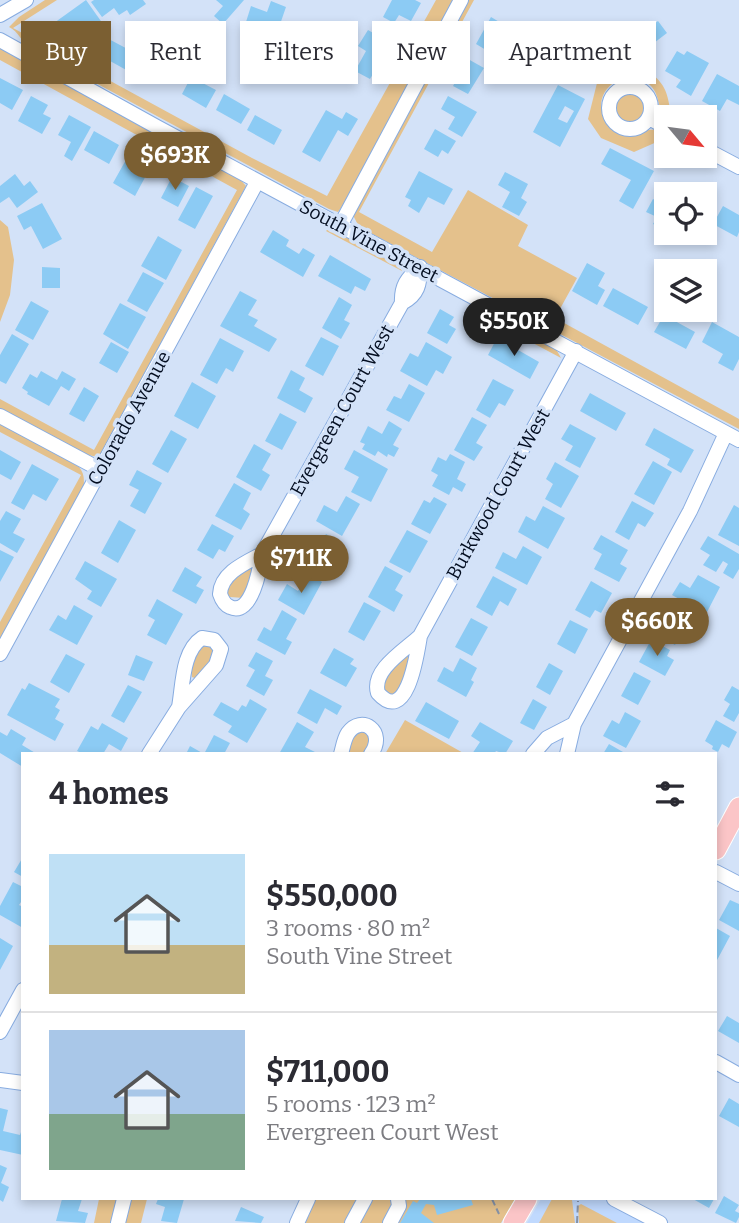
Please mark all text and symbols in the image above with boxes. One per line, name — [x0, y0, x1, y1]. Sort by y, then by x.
chip: Buy — [21, 21, 111, 84]
chip: Rent — [125, 21, 226, 84]
chip: Filters — [240, 21, 358, 84]
chip: New — [372, 21, 470, 84]
chip: Apartment — [484, 21, 656, 84]
north arrow — [654, 105, 718, 168]
map controls — [654, 105, 717, 322]
pin: $693K — [126, 132, 224, 192]
text: $693K — [140, 141, 210, 169]
button: locate — [654, 182, 717, 245]
street label: South Vine Street — [296, 195, 442, 287]
button: layers — [654, 259, 717, 322]
pin: $550K — [465, 298, 563, 358]
text: $550K — [479, 307, 549, 335]
street label: Evergreen Court West — [285, 320, 399, 500]
street label: Colorado Avenue — [83, 347, 175, 489]
street label: Burkwood Court West — [441, 404, 555, 584]
pin: $711K — [252, 536, 350, 595]
text: $711K — [270, 544, 332, 572]
pin: $660K — [608, 598, 706, 658]
text: $660K — [621, 607, 693, 635]
icon: filters — [651, 775, 689, 813]
text: 4 homes — [49, 776, 169, 812]
text: $550,000 — [266, 878, 398, 914]
icon: home — [105, 882, 189, 966]
text: 3 rooms · 80 m² — [266, 914, 430, 942]
text: South Vine Street — [266, 942, 452, 970]
text: $711,000 — [266, 1054, 390, 1090]
icon: home — [105, 1058, 189, 1142]
text: 5 rooms · 123 m² — [266, 1090, 436, 1118]
text: Evergreen Court West — [266, 1118, 499, 1146]

